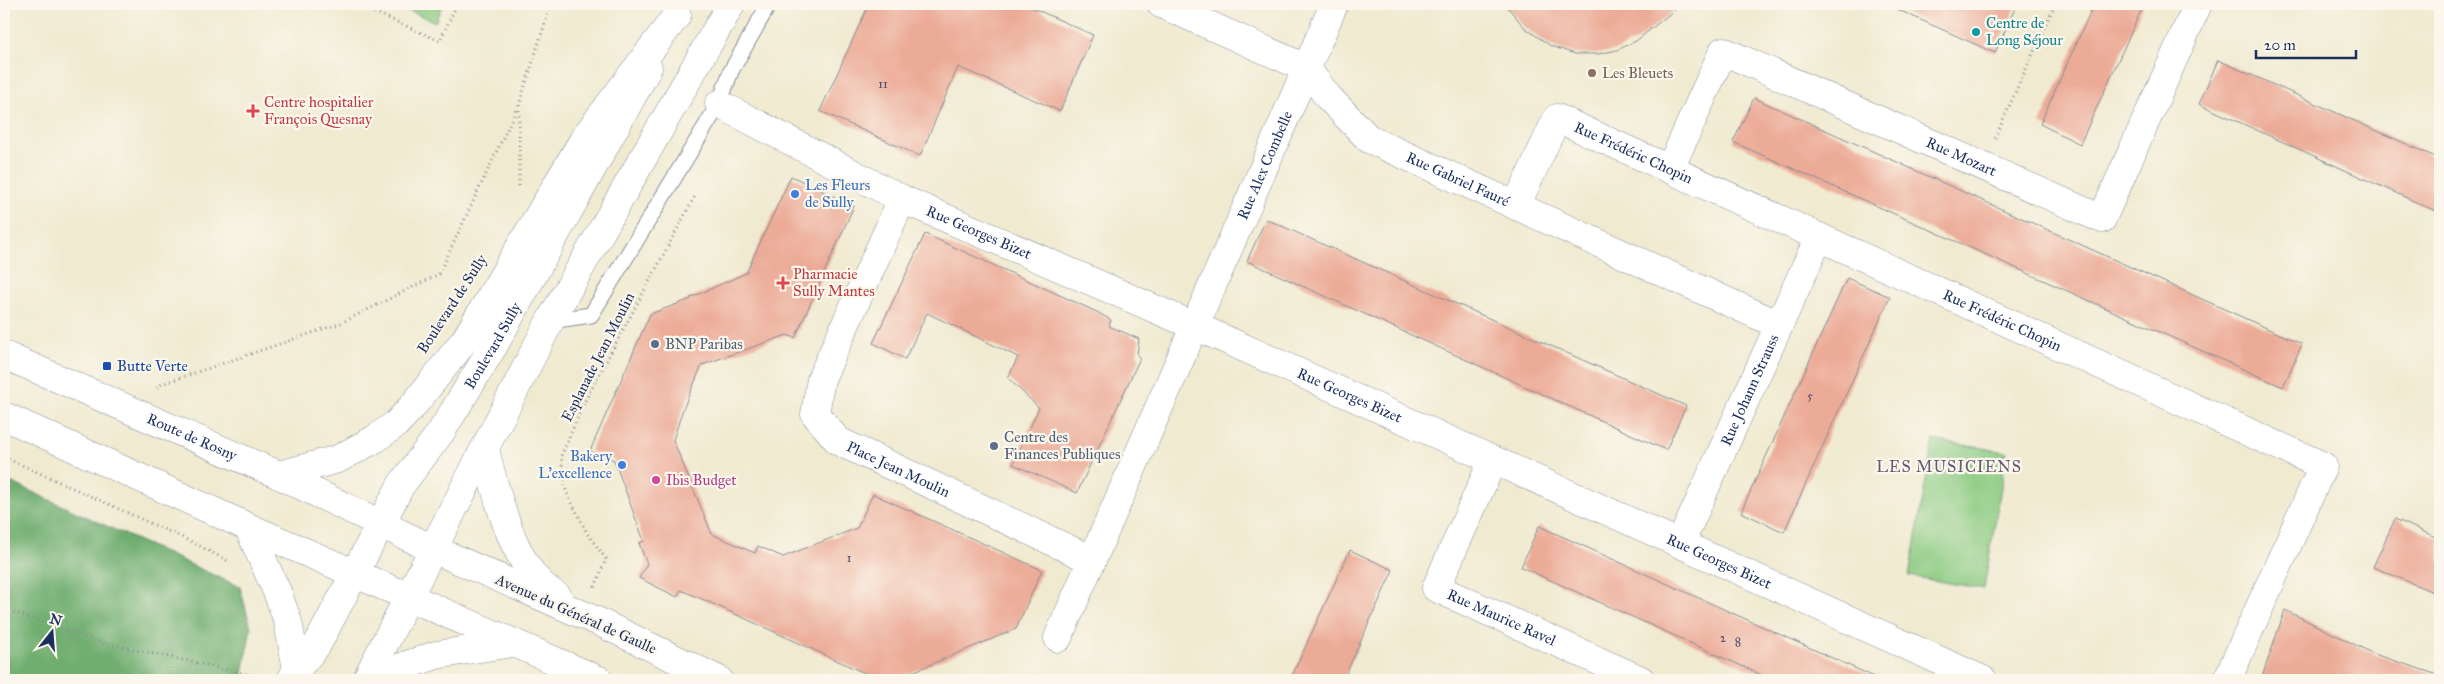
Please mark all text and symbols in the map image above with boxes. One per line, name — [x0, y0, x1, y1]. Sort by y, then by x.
place label: Centre de Long Séjour — [1986, 14, 2063, 49]
marker: Centre de Long Séjour — [1970, 26, 1982, 38]
scale bar — [2256, 28, 2356, 60]
text: 20 m — [2264, 36, 2296, 54]
place label: Les Bleuets — [1602, 64, 1673, 82]
marker: Les Bleuets — [1586, 67, 1598, 79]
house number: 11 — [878, 77, 888, 91]
place label: Centre hospitalier François Quesnay — [264, 93, 374, 128]
marker: Centre hospitalier François Quesnay — [246, 104, 260, 118]
street label: Rue Alex Combelle — [1233, 108, 1296, 222]
street label: Rue Frédéric Chopin — [1571, 118, 1695, 187]
street label: Rue Mozart — [1923, 133, 2000, 180]
street label: Rue Gabriel Fauré — [1403, 148, 1513, 211]
place label: Les Fleurs de Sully — [805, 176, 870, 211]
marker: Les Fleurs de Sully — [789, 188, 801, 200]
street label: Rue Georges Bizet — [924, 202, 1035, 263]
street label: Boulevard de Sully — [413, 250, 491, 357]
place label: Pharmacie Sully Mantes — [793, 265, 875, 300]
marker: Pharmacie Sully Mantes — [777, 277, 789, 289]
street label: Rue Frédéric Chopin — [1940, 286, 2064, 355]
street label: Esplanade Jean Moulin — [558, 289, 639, 425]
street label: Boulevard Sully — [460, 298, 525, 392]
street label: Rue Johann Strauss — [1717, 332, 1783, 449]
place label: BNP Paribas — [665, 335, 743, 353]
marker: BNP Paribas — [649, 338, 661, 350]
place label: Butte Verte — [117, 357, 188, 375]
marker: Butte Verte — [101, 360, 113, 372]
street label: Rue Georges Bizet — [1294, 364, 1405, 427]
house number: 5 — [1807, 389, 1813, 403]
street label: Route de Rosny — [144, 409, 241, 465]
place label: Centre des Finances Publiques — [1004, 428, 1121, 464]
street label: Place Jean Moulin — [844, 437, 953, 501]
marker: Centre des Finances Publiques — [988, 440, 1000, 452]
place label: Bakery L'excellence — [538, 447, 613, 482]
district label: LES MUSICIENS — [1876, 457, 2022, 476]
marker: Bakery L'excellence — [616, 459, 628, 471]
place label: Ibis Budget — [666, 471, 737, 489]
marker: Ibis Budget — [650, 474, 662, 486]
street label: Rue Georges Bizet — [1664, 530, 1775, 593]
house number: 1 — [847, 551, 852, 565]
street label: Avenue du Général de Gaulle — [492, 570, 659, 658]
street label: Rue Maurice Ravel — [1444, 585, 1560, 650]
north arrow — [28, 606, 78, 656]
text: N — [47, 610, 64, 630]
house number: 2 — [1720, 631, 1726, 645]
house number: 8 — [1735, 635, 1741, 649]

